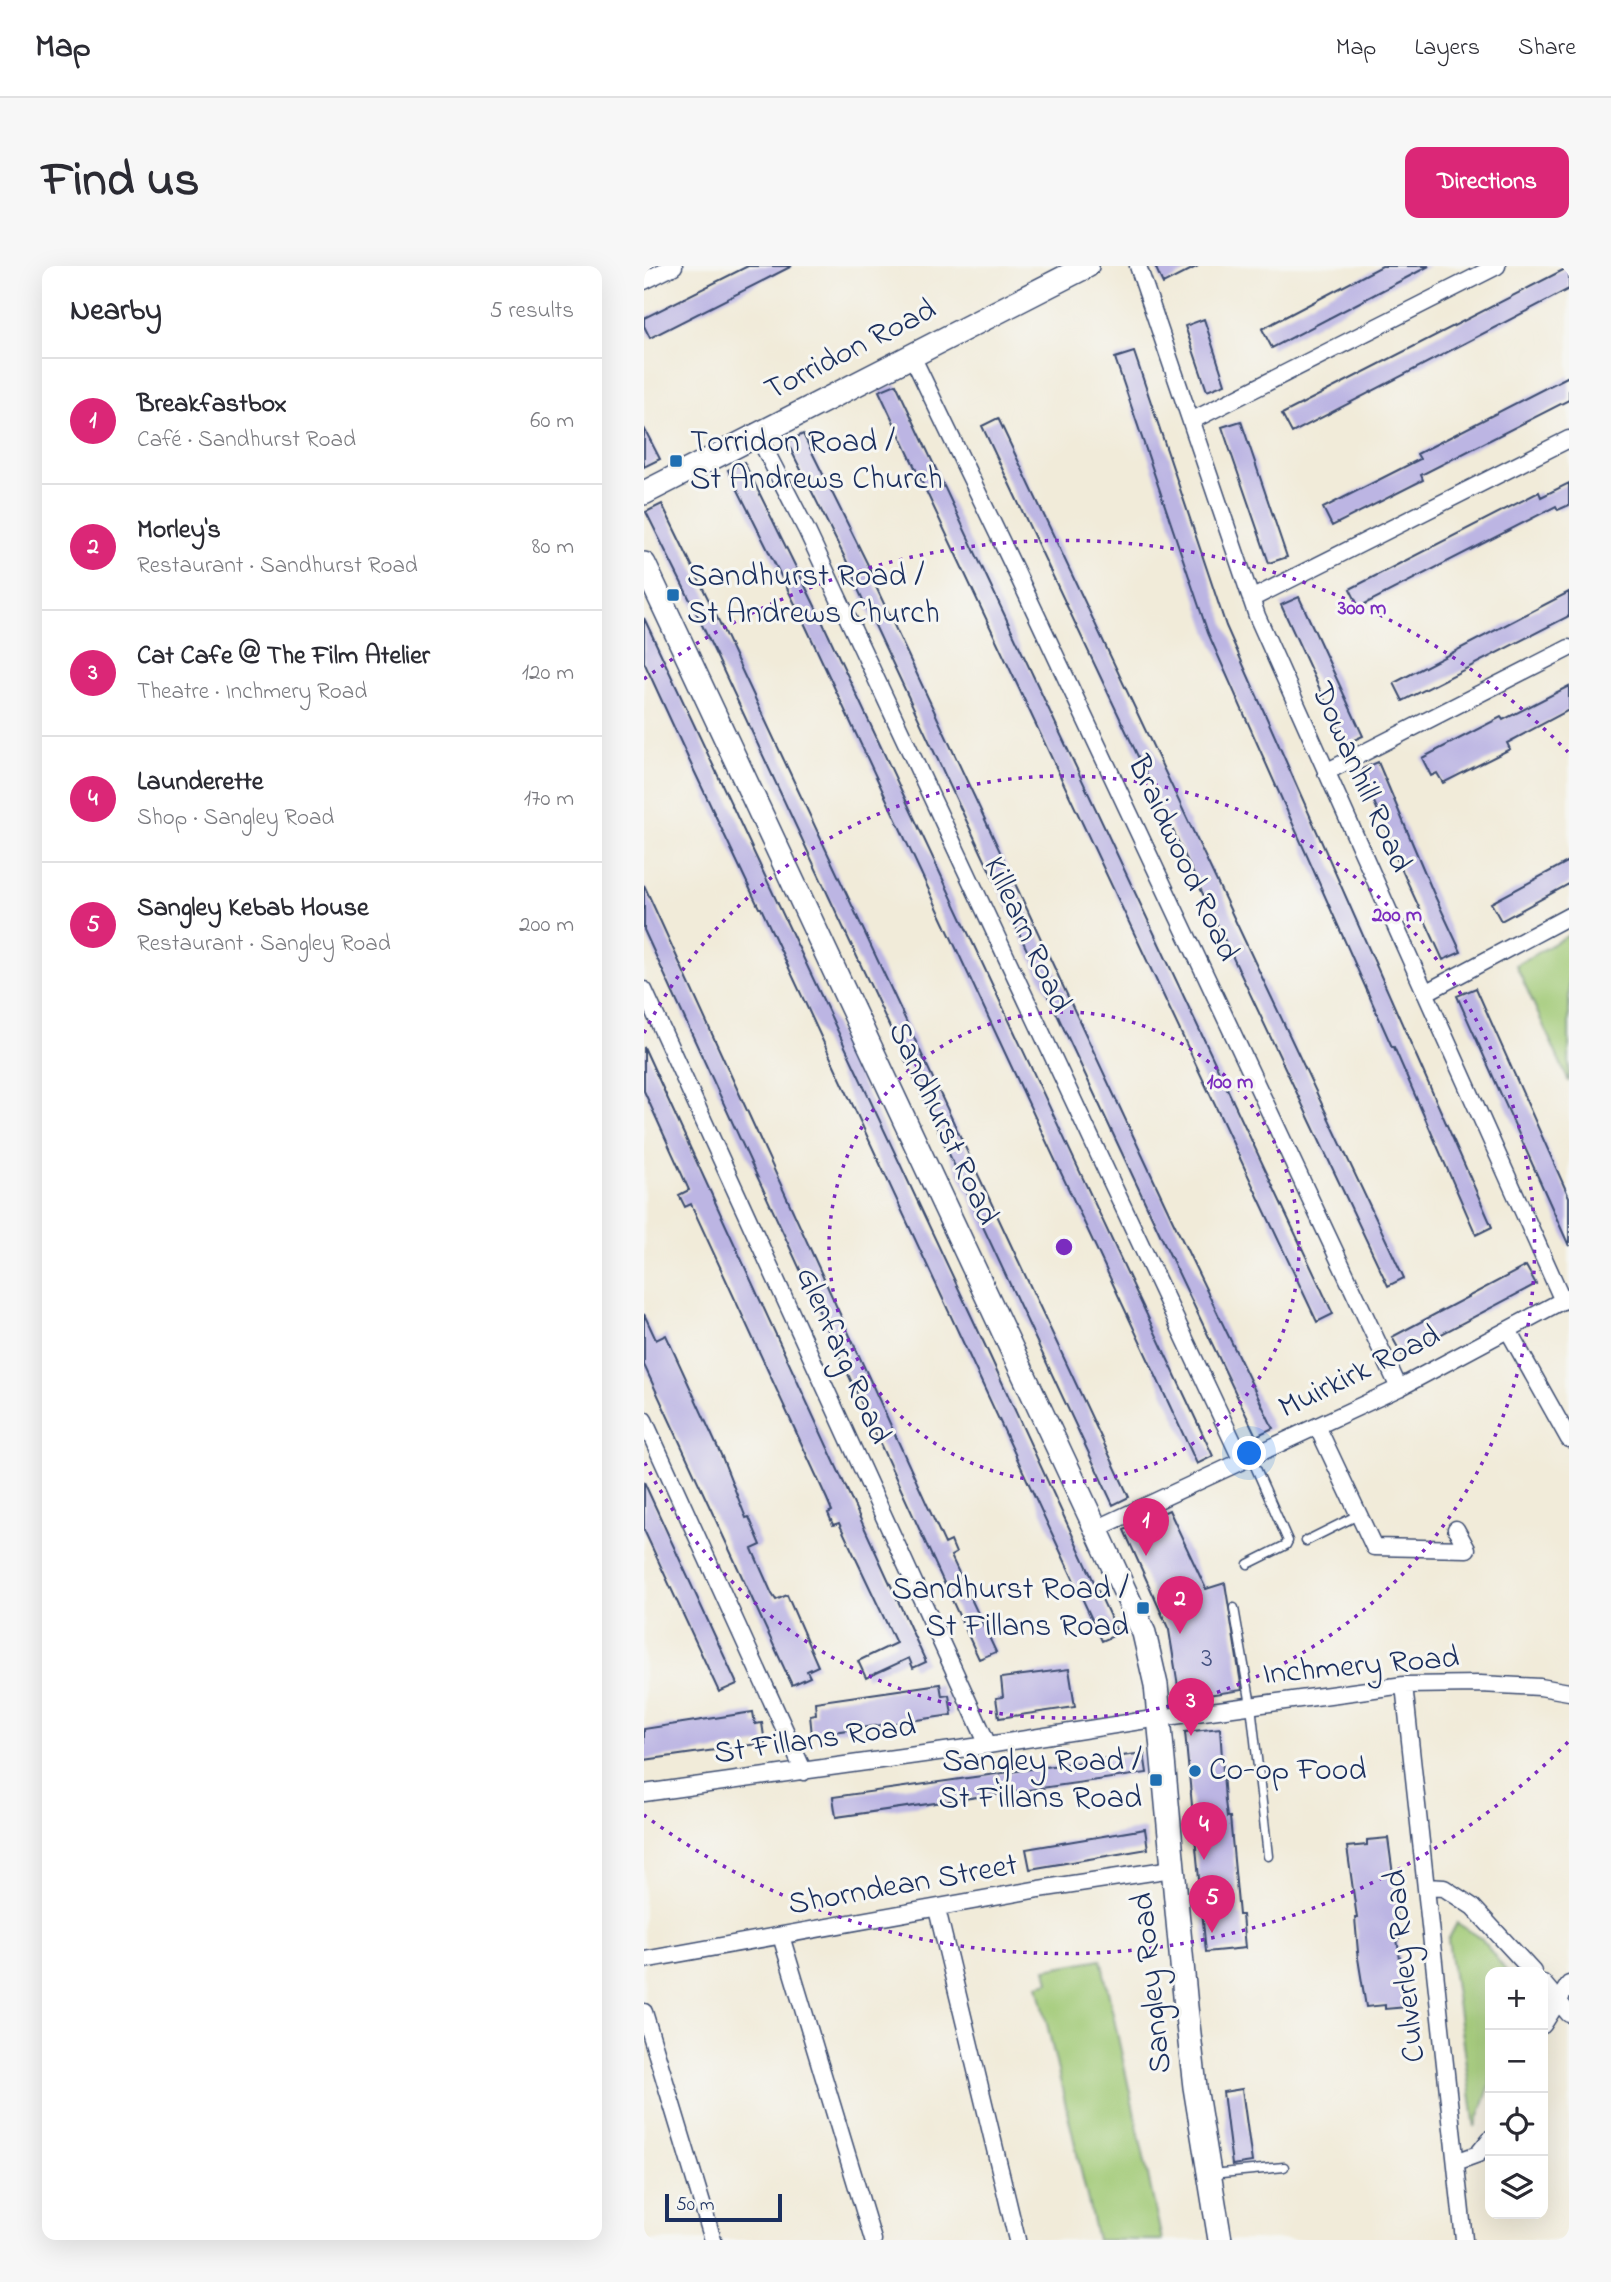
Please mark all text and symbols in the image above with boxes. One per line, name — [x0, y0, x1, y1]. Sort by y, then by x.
text: Map — [35, 24, 91, 72]
text: Map — [1336, 31, 1376, 66]
text: Layers — [1414, 31, 1480, 66]
text: Share — [1518, 31, 1576, 66]
text: Find us — [42, 146, 199, 218]
button: Directions — [1405, 147, 1569, 218]
street label: Torridon Road — [757, 288, 945, 414]
text: Nearby — [70, 290, 162, 334]
text: 5 results — [490, 295, 574, 328]
text: Breakfastbox — [137, 386, 287, 424]
text: 1 — [89, 405, 97, 438]
text: 60 m — [530, 405, 574, 438]
place label: Torridon Road / St Andrews Church — [690, 420, 943, 504]
text: Café · Sandhurst Road — [137, 424, 356, 457]
marker: Torridon Road / St Andrews Church — [668, 453, 684, 469]
text: Morley's — [137, 512, 221, 550]
text: 2 — [87, 531, 99, 564]
text: 80 m — [532, 531, 574, 564]
text: Restaurant · Sandhurst Road — [137, 550, 418, 583]
place label: Sandhurst Road / St Andrews Church — [687, 554, 940, 638]
marker: Sandhurst Road / St Andrews Church — [665, 587, 681, 603]
text: 300 m — [1337, 594, 1386, 624]
text: Cat Cafe @ The Film Atelier — [137, 638, 430, 676]
text: 3 — [88, 657, 98, 690]
text: 120 m — [522, 657, 574, 690]
street label: Dowanhill Road — [1297, 675, 1423, 881]
text: Theatre · Inchmery Road — [137, 676, 367, 709]
street label: Braidwood Road — [1113, 748, 1250, 970]
text: Launderette — [137, 764, 263, 802]
text: 4 — [88, 783, 98, 816]
text: 170 m — [524, 783, 574, 816]
text: Shop · Sangley Road — [137, 802, 334, 835]
street label: Killearn Road — [969, 849, 1083, 1021]
text: Sangley Kebab House — [137, 890, 369, 928]
text: 200 m — [1371, 901, 1422, 931]
text: 5 — [86, 909, 100, 942]
text: 200 m — [519, 909, 574, 942]
text: Restaurant · Sangley Road — [137, 928, 391, 961]
street label: Sandhurst Road — [874, 1015, 1010, 1233]
text: 100 m — [1207, 1068, 1253, 1098]
centre of rings — [1052, 1235, 1076, 1259]
street label: Glenfarg Road — [782, 1260, 902, 1452]
street label: Muirkirk Road — [1271, 1314, 1449, 1432]
your location — [1232, 1436, 1266, 1470]
pin: 1 — [1123, 1498, 1169, 1556]
place label: Sandhurst Road / St Fillans Road — [892, 1567, 1129, 1651]
pin: 2 — [1157, 1576, 1203, 1634]
marker: Sandhurst Road / St Fillans Road — [1135, 1600, 1151, 1616]
street label: Inchmery Road — [1261, 1635, 1461, 1699]
house number: 3 — [1201, 1639, 1213, 1680]
pin: 3 — [1168, 1678, 1214, 1736]
street label: St Fillans Road — [711, 1704, 919, 1778]
place label: Sangley Road / St Fillans Road — [939, 1739, 1142, 1823]
place label: Co-op Food — [1209, 1748, 1366, 1795]
marker: Co-op Food — [1187, 1763, 1203, 1779]
marker: Sangley Road / St Fillans Road — [1148, 1772, 1164, 1788]
pin: 4 — [1181, 1802, 1227, 1860]
street label: Shorndean Street — [785, 1843, 1022, 1929]
street label: Culverley Road — [1372, 1867, 1440, 2065]
pin: 5 — [1189, 1875, 1235, 1933]
street label: Sangley Road — [1120, 1890, 1186, 2076]
map controls — [1485, 1967, 1548, 2219]
button: + — [1485, 1967, 1548, 2030]
button: − — [1485, 2030, 1548, 2093]
button: locate — [1485, 2093, 1548, 2156]
button: layers — [1485, 2156, 1548, 2219]
scale bar — [665, 2191, 782, 2223]
text: 50 m — [676, 2192, 715, 2219]

